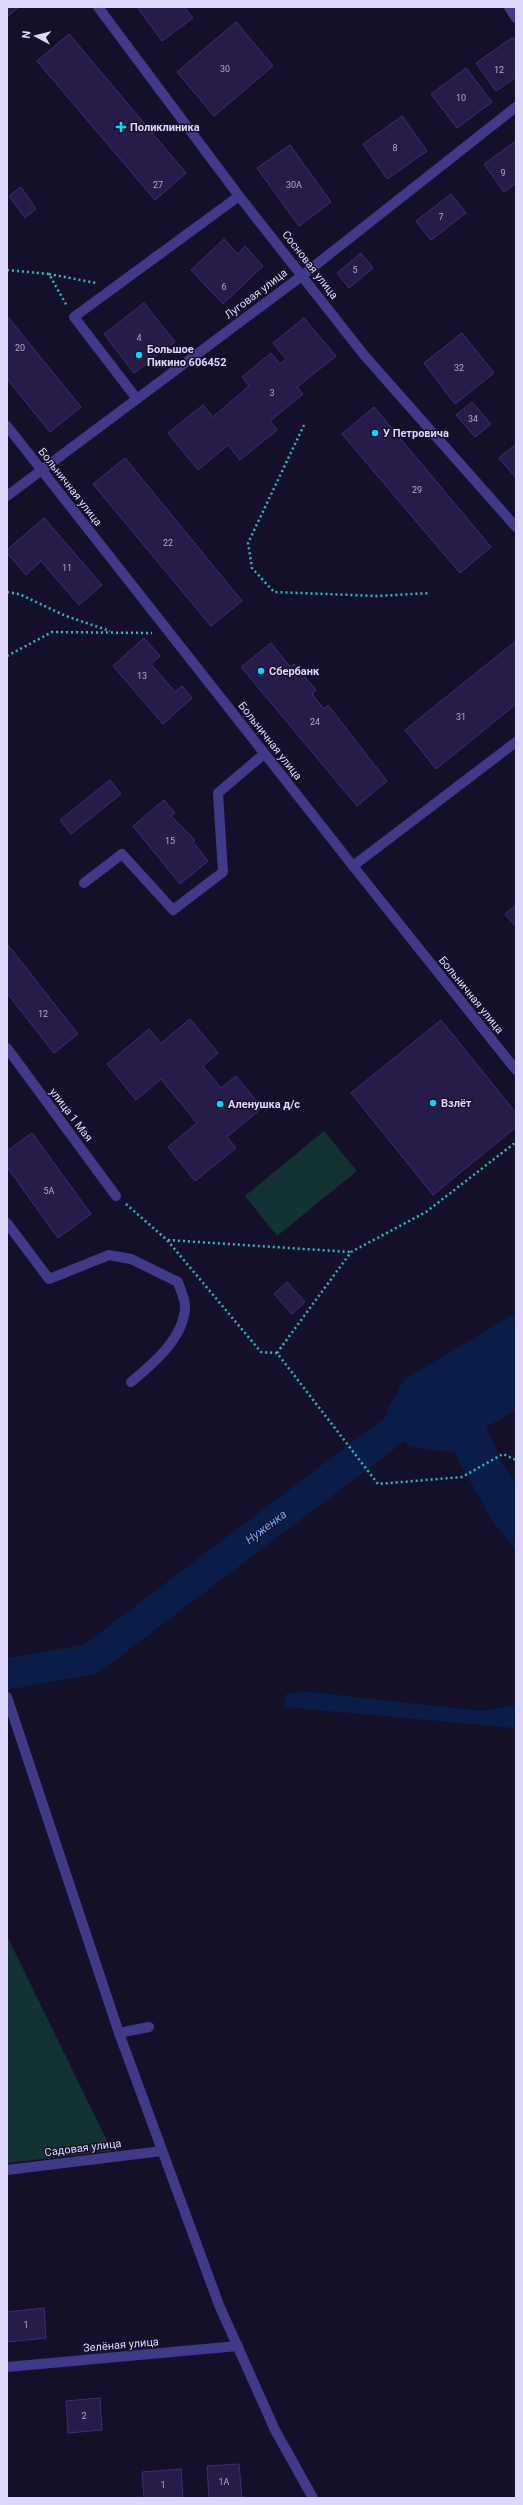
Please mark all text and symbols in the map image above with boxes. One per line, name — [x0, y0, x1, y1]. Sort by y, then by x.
north arrow — [16, 16, 56, 56]
text: N — [20, 30, 34, 39]
house number: 30 — [220, 64, 230, 74]
house number: 12 — [494, 65, 504, 75]
house number: 10 — [456, 93, 466, 103]
marker: Поликлиника — [115, 121, 127, 133]
place label: Поликлиника — [130, 121, 200, 134]
house number: 8 — [392, 143, 398, 153]
house number: 9 — [500, 168, 506, 178]
house number: 27 — [153, 180, 163, 190]
house number: 30А — [286, 180, 302, 190]
house number: 7 — [438, 212, 444, 222]
street label: Сосновая улица — [279, 228, 341, 302]
house number: 5 — [352, 265, 358, 275]
street label: Луговая улица — [222, 266, 290, 322]
house number: 6 — [221, 282, 227, 292]
house number: 4 — [136, 333, 142, 343]
house number: 20 — [15, 343, 25, 353]
place label: Большое Пикино 606452 — [147, 343, 226, 369]
marker: Большое Пикино 606452 — [134, 350, 144, 360]
house number: 32 — [454, 363, 464, 373]
house number: 3 — [269, 388, 275, 398]
house number: 34 — [468, 414, 478, 424]
place label: У Петровича — [383, 427, 449, 440]
marker: У Петровича — [370, 428, 380, 438]
street label: Больничная улица — [36, 445, 105, 529]
house number: 29 — [412, 485, 422, 495]
house number: 22 — [163, 538, 173, 548]
house number: 11 — [62, 563, 72, 573]
place label: Сбербанк — [269, 665, 320, 678]
marker: Сбербанк — [256, 666, 266, 676]
house number: 13 — [137, 671, 147, 681]
street label: Больничная улица — [236, 699, 305, 783]
house number: 31 — [456, 712, 466, 722]
house number: 24 — [310, 717, 320, 727]
house number: 15 — [165, 836, 175, 846]
street label: Больничная улица — [436, 954, 506, 1036]
house number: 12 — [38, 1009, 48, 1019]
street label: улица 1 Мая — [47, 1086, 95, 1144]
place label: Взлёт — [441, 1097, 472, 1110]
place label: Аленушка д/с — [228, 1098, 300, 1111]
marker: Взлёт — [428, 1098, 438, 1108]
marker: Аленушка д/с — [215, 1099, 225, 1109]
house number: 5А — [44, 1186, 55, 1196]
water label: Нуженка — [243, 1507, 289, 1547]
street label: Садовая улица — [44, 2137, 122, 2159]
house number: 1 — [23, 2320, 29, 2330]
street label: Зелёная улица — [83, 2335, 159, 2355]
house number: 2 — [81, 2411, 87, 2421]
house number: 1А — [219, 2477, 230, 2487]
house number: 1 — [160, 2480, 166, 2490]

